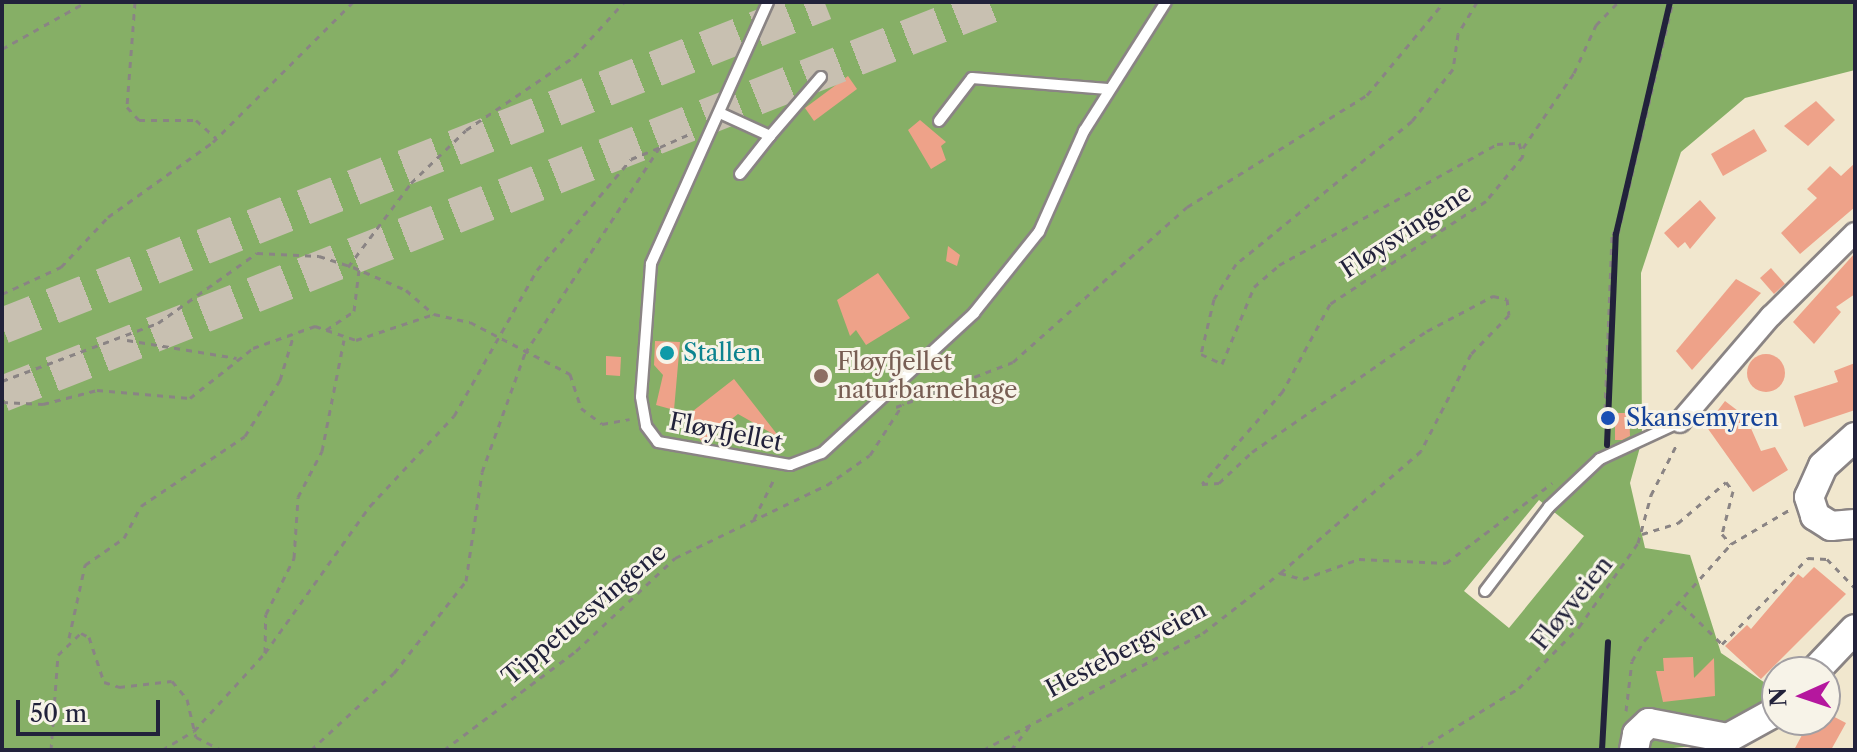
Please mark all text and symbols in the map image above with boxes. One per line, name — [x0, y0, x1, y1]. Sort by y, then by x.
street label: Fløysvingene — [1335, 178, 1477, 284]
place label: Stallen — [683, 339, 761, 367]
marker: Stallen — [658, 344, 676, 362]
place label: Fløyfjellet naturbarnehage — [837, 348, 1017, 404]
marker: Fløyfjellet naturbarnehage — [812, 367, 830, 385]
place label: Skansemyren — [1626, 404, 1779, 432]
street label: Fløyfjellet — [667, 407, 785, 457]
marker: Skansemyren — [1597, 407, 1619, 429]
street label: Tippetuesvingene — [496, 537, 672, 691]
street label: Fløyveien — [1526, 550, 1618, 656]
street label: Hestebergveien — [1041, 595, 1211, 703]
north arrow — [1761, 656, 1841, 736]
scale bar — [20, 684, 164, 734]
text: N — [1765, 687, 1793, 707]
text: 50 m — [30, 699, 87, 728]

